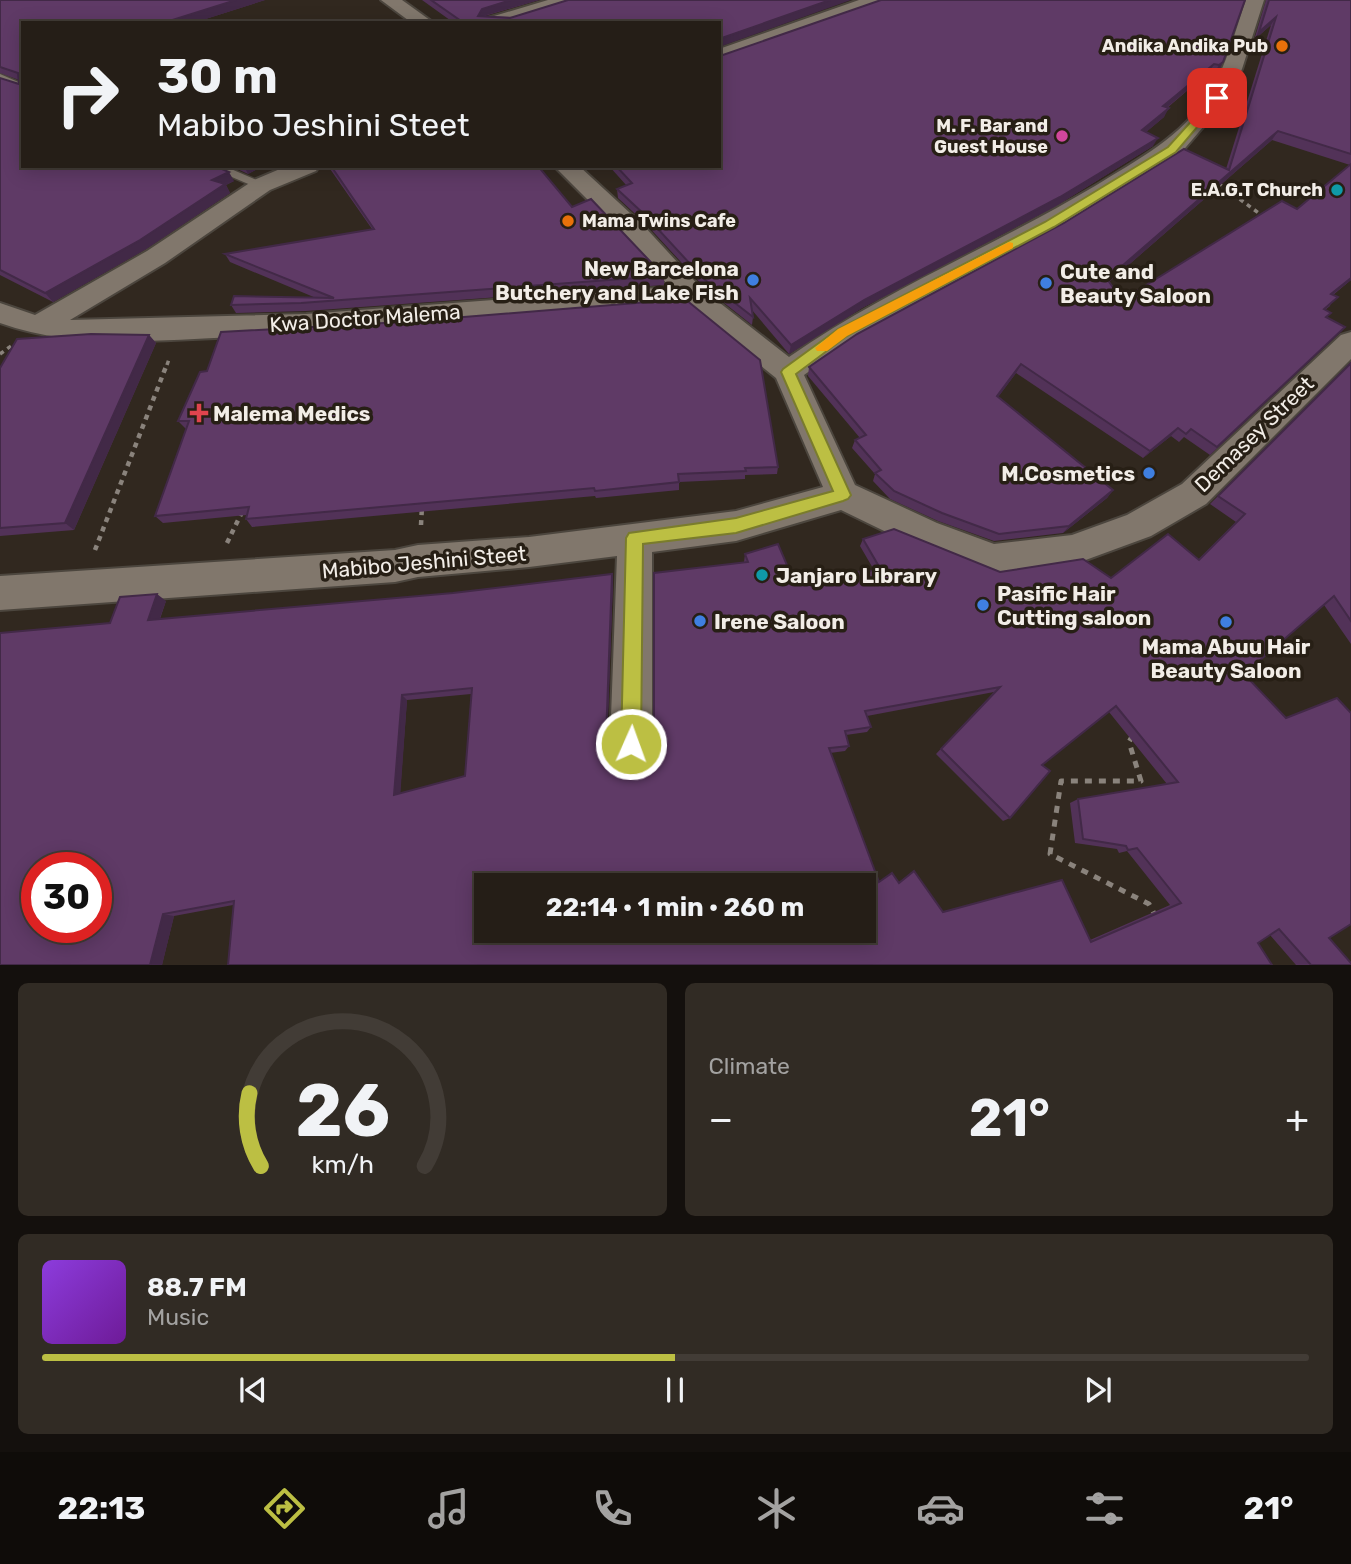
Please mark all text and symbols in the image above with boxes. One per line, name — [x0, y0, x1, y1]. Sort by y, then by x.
place label: Andika Andika Pub — [1102, 35, 1268, 57]
marker: Andika Andika Pub — [1274, 38, 1290, 54]
text: 30 m — [157, 47, 278, 105]
icon: right — [42, 49, 133, 140]
pin — [1187, 68, 1247, 128]
icon: arrive — [1198, 79, 1236, 117]
text: Mabibo Jeshini Steet — [157, 106, 470, 144]
place label: M. F. Bar and Guest House — [934, 115, 1048, 158]
marker: M. F. Bar and Guest House — [1054, 128, 1070, 144]
place label: E.A.G.T Church — [1191, 179, 1323, 201]
marker: E.A.G.T Church — [1329, 182, 1345, 198]
place label: Mama Twins Cafe — [582, 210, 736, 232]
marker: Mama Twins Cafe — [560, 213, 576, 229]
place label: New Barcelona Butchery and Lake Fish — [495, 256, 739, 305]
place label: Cute and Beauty Saloon — [1060, 259, 1211, 308]
marker: New Barcelona Butchery and Lake Fish — [745, 272, 761, 288]
marker: Cute and Beauty Saloon — [1038, 275, 1054, 291]
street label: Kwa Doctor Malema — [269, 299, 461, 337]
street label: Demasey Street — [1189, 371, 1319, 497]
place label: Malema Medics — [213, 401, 370, 426]
marker: Malema Medics — [191, 405, 207, 421]
place label: M.Cosmetics — [1001, 461, 1135, 486]
marker: M.Cosmetics — [1141, 465, 1157, 481]
street label: Mabibo Jeshini Steet — [321, 541, 527, 583]
place label: Janjaro Library — [776, 563, 938, 588]
marker: Janjaro Library — [754, 567, 770, 583]
place label: Pasific Hair Cutting saloon — [997, 581, 1151, 630]
marker: Pasific Hair Cutting saloon — [975, 597, 991, 613]
place label: Irene Saloon — [714, 609, 845, 634]
marker: Irene Saloon — [692, 613, 708, 629]
marker: Mama Abuu Hair Beauty Saloon — [1218, 614, 1234, 630]
place label: Mama Abuu Hair Beauty Saloon — [1142, 634, 1311, 683]
position arrow — [594, 707, 668, 781]
speed limit sign: 30 — [21, 852, 112, 943]
text: 22:14 · 1 min · 260 m — [546, 892, 804, 923]
text: Climate — [709, 1052, 790, 1080]
text: 26 — [295, 1068, 390, 1154]
text: 21° — [969, 1087, 1050, 1149]
text: − — [709, 1096, 733, 1142]
text: + — [1285, 1096, 1309, 1142]
text: km/h — [311, 1149, 373, 1178]
text: 88.7 FM — [147, 1272, 247, 1303]
text: Music — [147, 1303, 209, 1331]
icon: previous — [234, 1371, 272, 1409]
icon: pause — [656, 1371, 694, 1409]
icon: next — [1079, 1371, 1117, 1409]
icon: directions — [260, 1484, 309, 1533]
icon: music — [424, 1484, 473, 1533]
icon: phone — [588, 1484, 637, 1533]
icon: climate — [752, 1484, 801, 1533]
icon: car — [916, 1484, 965, 1533]
icon: filters — [1080, 1484, 1129, 1533]
text: 22:13 — [57, 1489, 145, 1527]
text: 21° — [1244, 1489, 1293, 1527]

